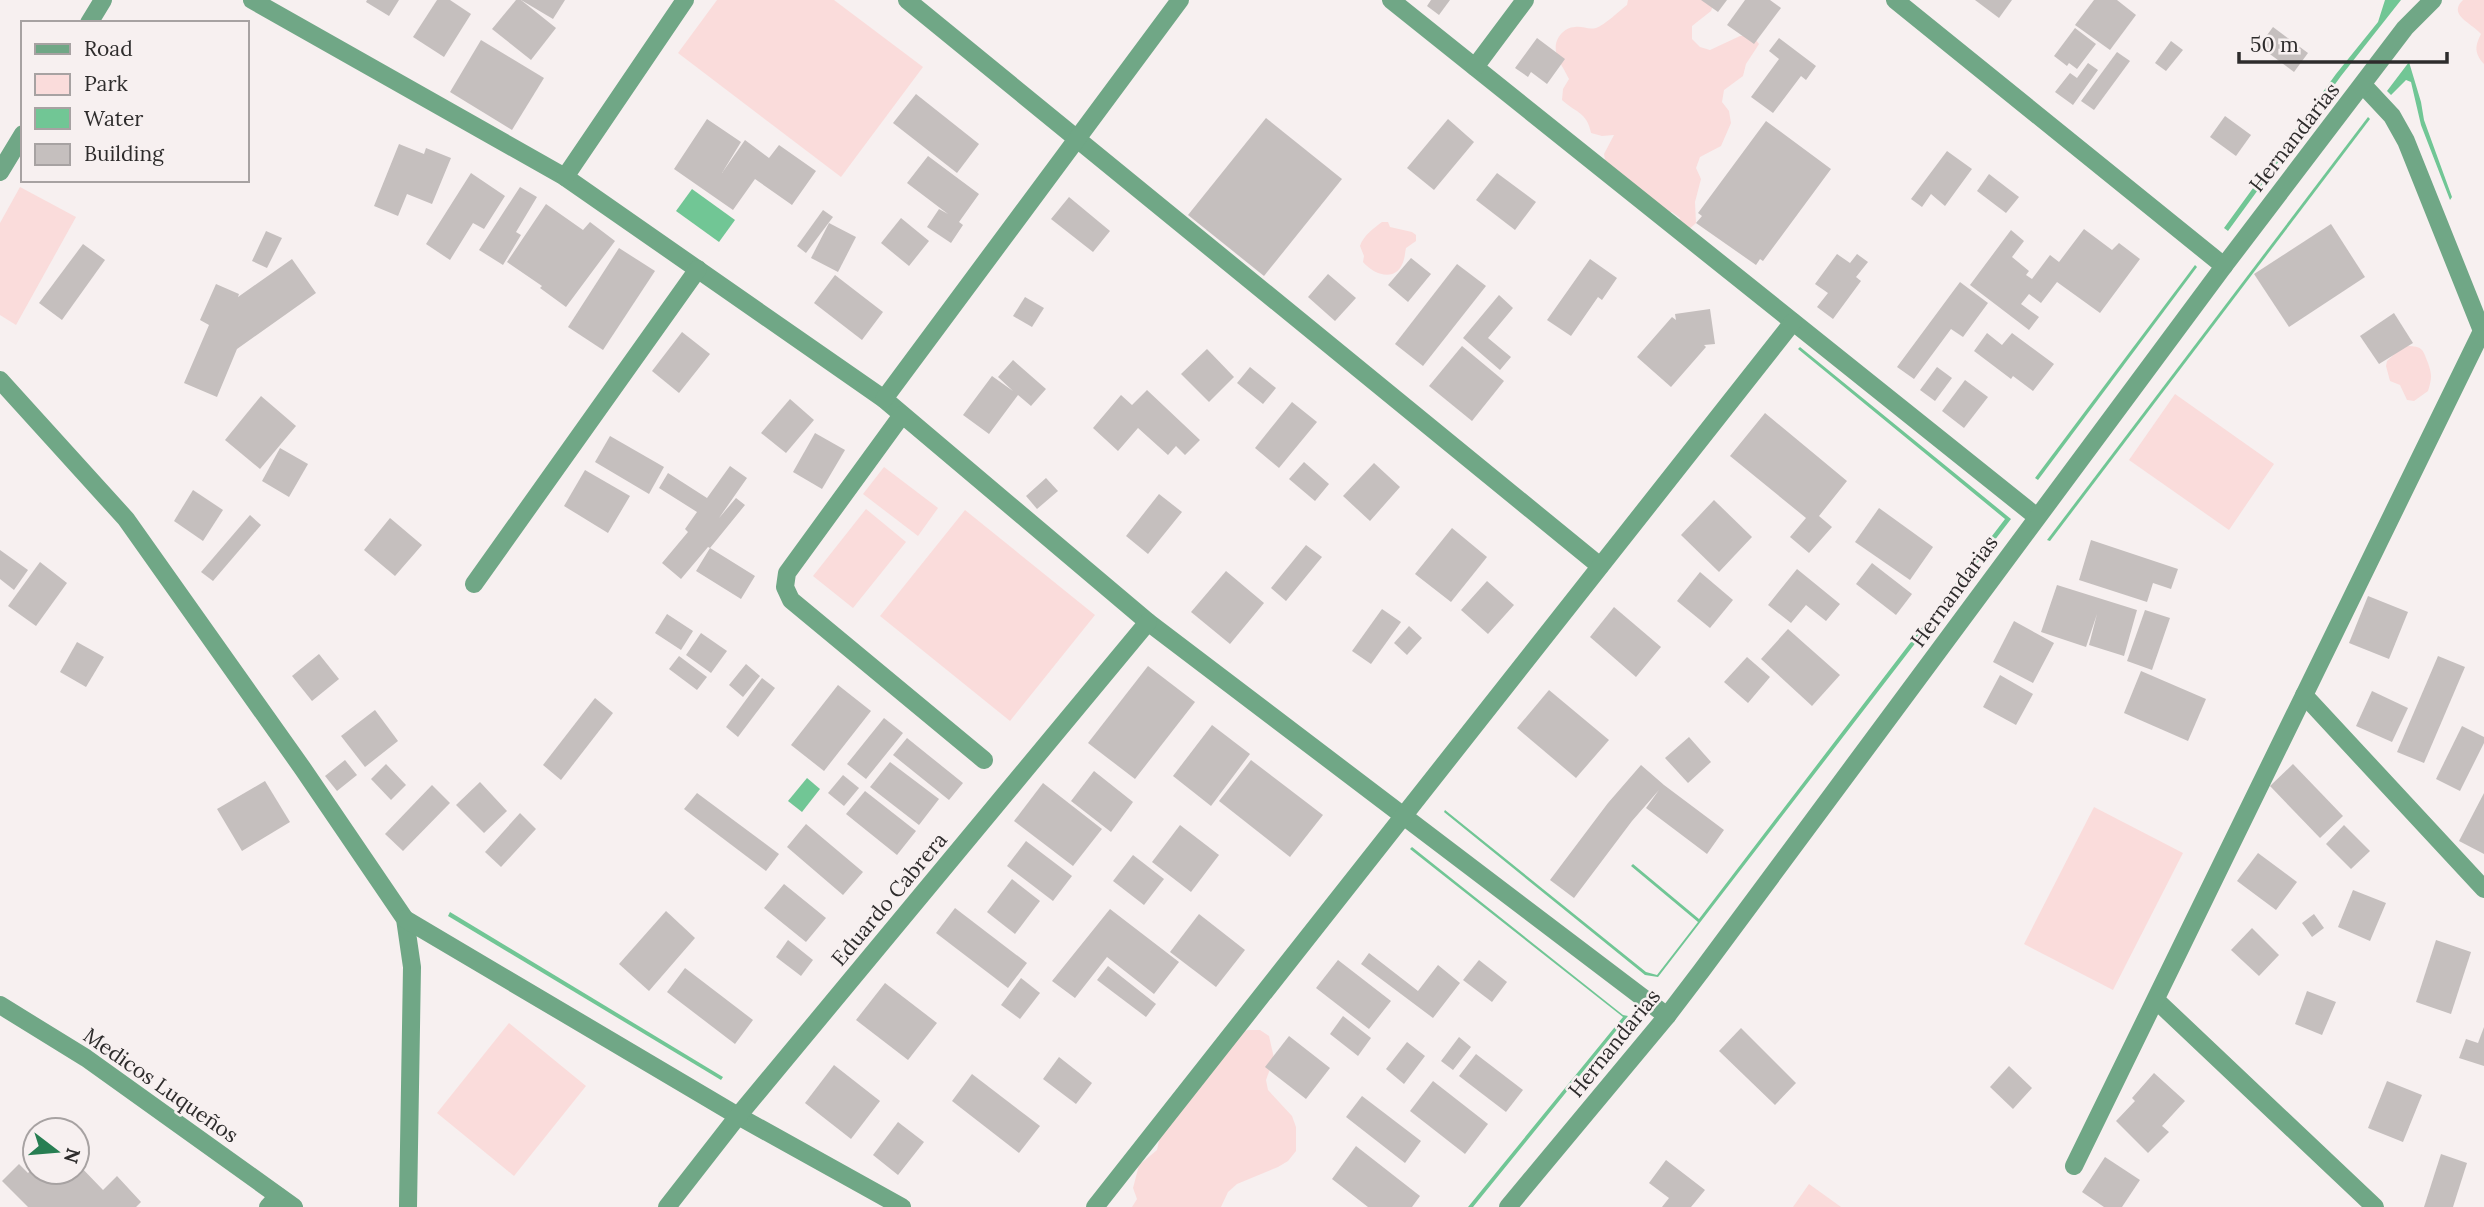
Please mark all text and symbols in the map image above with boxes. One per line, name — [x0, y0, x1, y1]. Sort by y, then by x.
legend — [21, 21, 248, 182]
scale bar — [2239, 21, 2447, 65]
text: 50 m — [2250, 31, 2299, 58]
text: Road — [84, 35, 133, 62]
text: Park — [84, 70, 128, 97]
street label: Hernandarias — [2243, 77, 2345, 197]
text: Water — [84, 105, 143, 132]
text: Building — [84, 140, 164, 167]
street label: Hernandarias — [1904, 530, 2004, 652]
street label: Eduardo Cabrera — [825, 827, 953, 971]
street label: Hernandarias — [1562, 983, 1666, 1103]
street label: Medicos Luqueños — [78, 1021, 244, 1149]
north arrow — [21, 1116, 91, 1186]
text: N — [59, 1145, 86, 1166]

